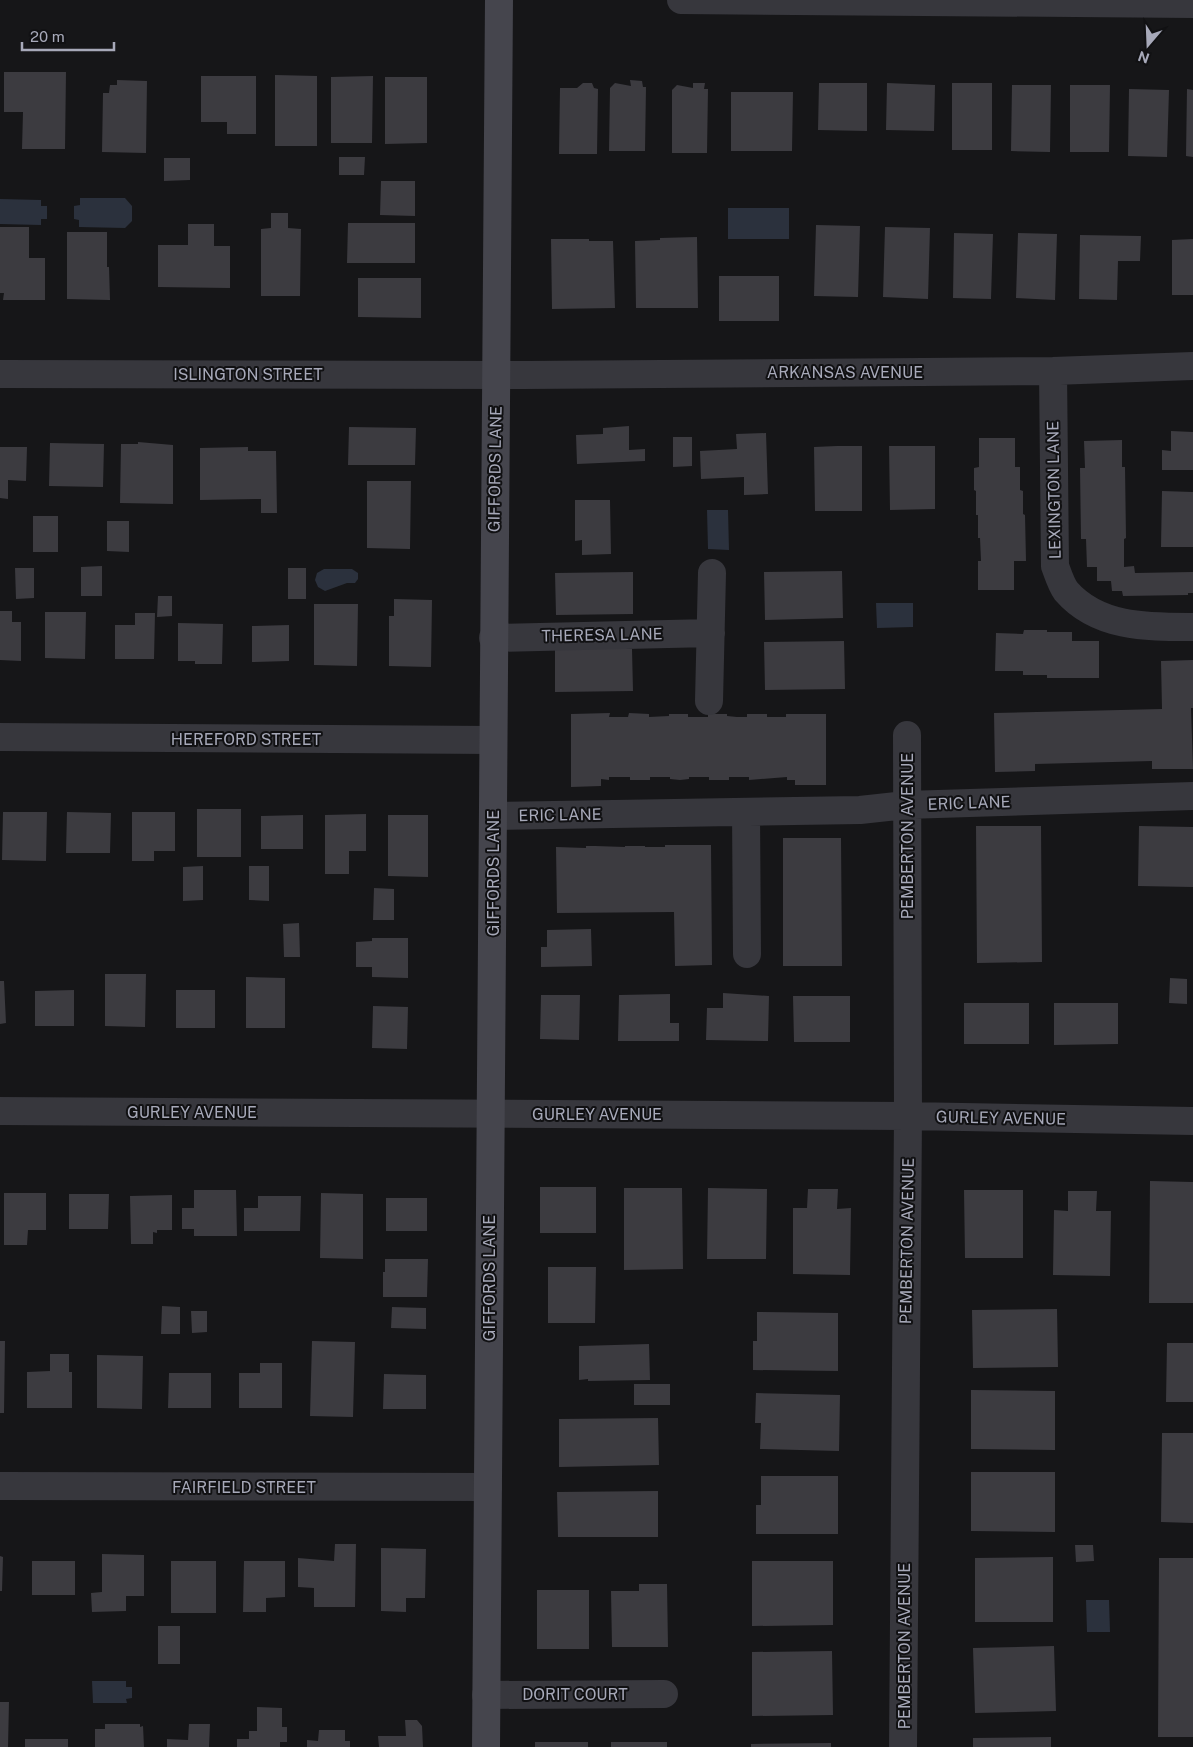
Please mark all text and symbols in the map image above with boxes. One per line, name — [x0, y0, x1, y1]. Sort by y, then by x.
scale bar — [22, 20, 115, 52]
north arrow — [1123, 20, 1173, 70]
text: 20 m — [30, 28, 65, 45]
text: N — [1136, 48, 1152, 67]
street label: ARKANSAS AVENUE — [767, 363, 923, 382]
street label: ISLINGTON STREET — [173, 365, 323, 384]
street label: GIFFORDS LANE — [484, 406, 506, 532]
street label: LEXINGTON LANE — [1043, 421, 1065, 559]
street label: THERESA LANE — [541, 624, 663, 646]
street label: HEREFORD STREET — [171, 730, 322, 749]
street label: PEMBERTON AVENUE — [898, 753, 917, 919]
street label: ERIC LANE — [927, 792, 1011, 814]
street label: ERIC LANE — [518, 805, 602, 825]
street label: GIFFORDS LANE — [484, 810, 503, 936]
street label: GURLEY AVENUE — [127, 1103, 257, 1122]
street label: GURLEY AVENUE — [532, 1105, 662, 1124]
street label: GURLEY AVENUE — [936, 1107, 1066, 1129]
street label: PEMBERTON AVENUE — [896, 1158, 918, 1324]
street label: GIFFORDS LANE — [480, 1215, 499, 1341]
street label: FAIRFIELD STREET — [172, 1478, 316, 1497]
street label: PEMBERTON AVENUE — [895, 1563, 914, 1729]
street label: DORIT COURT — [522, 1685, 628, 1704]

